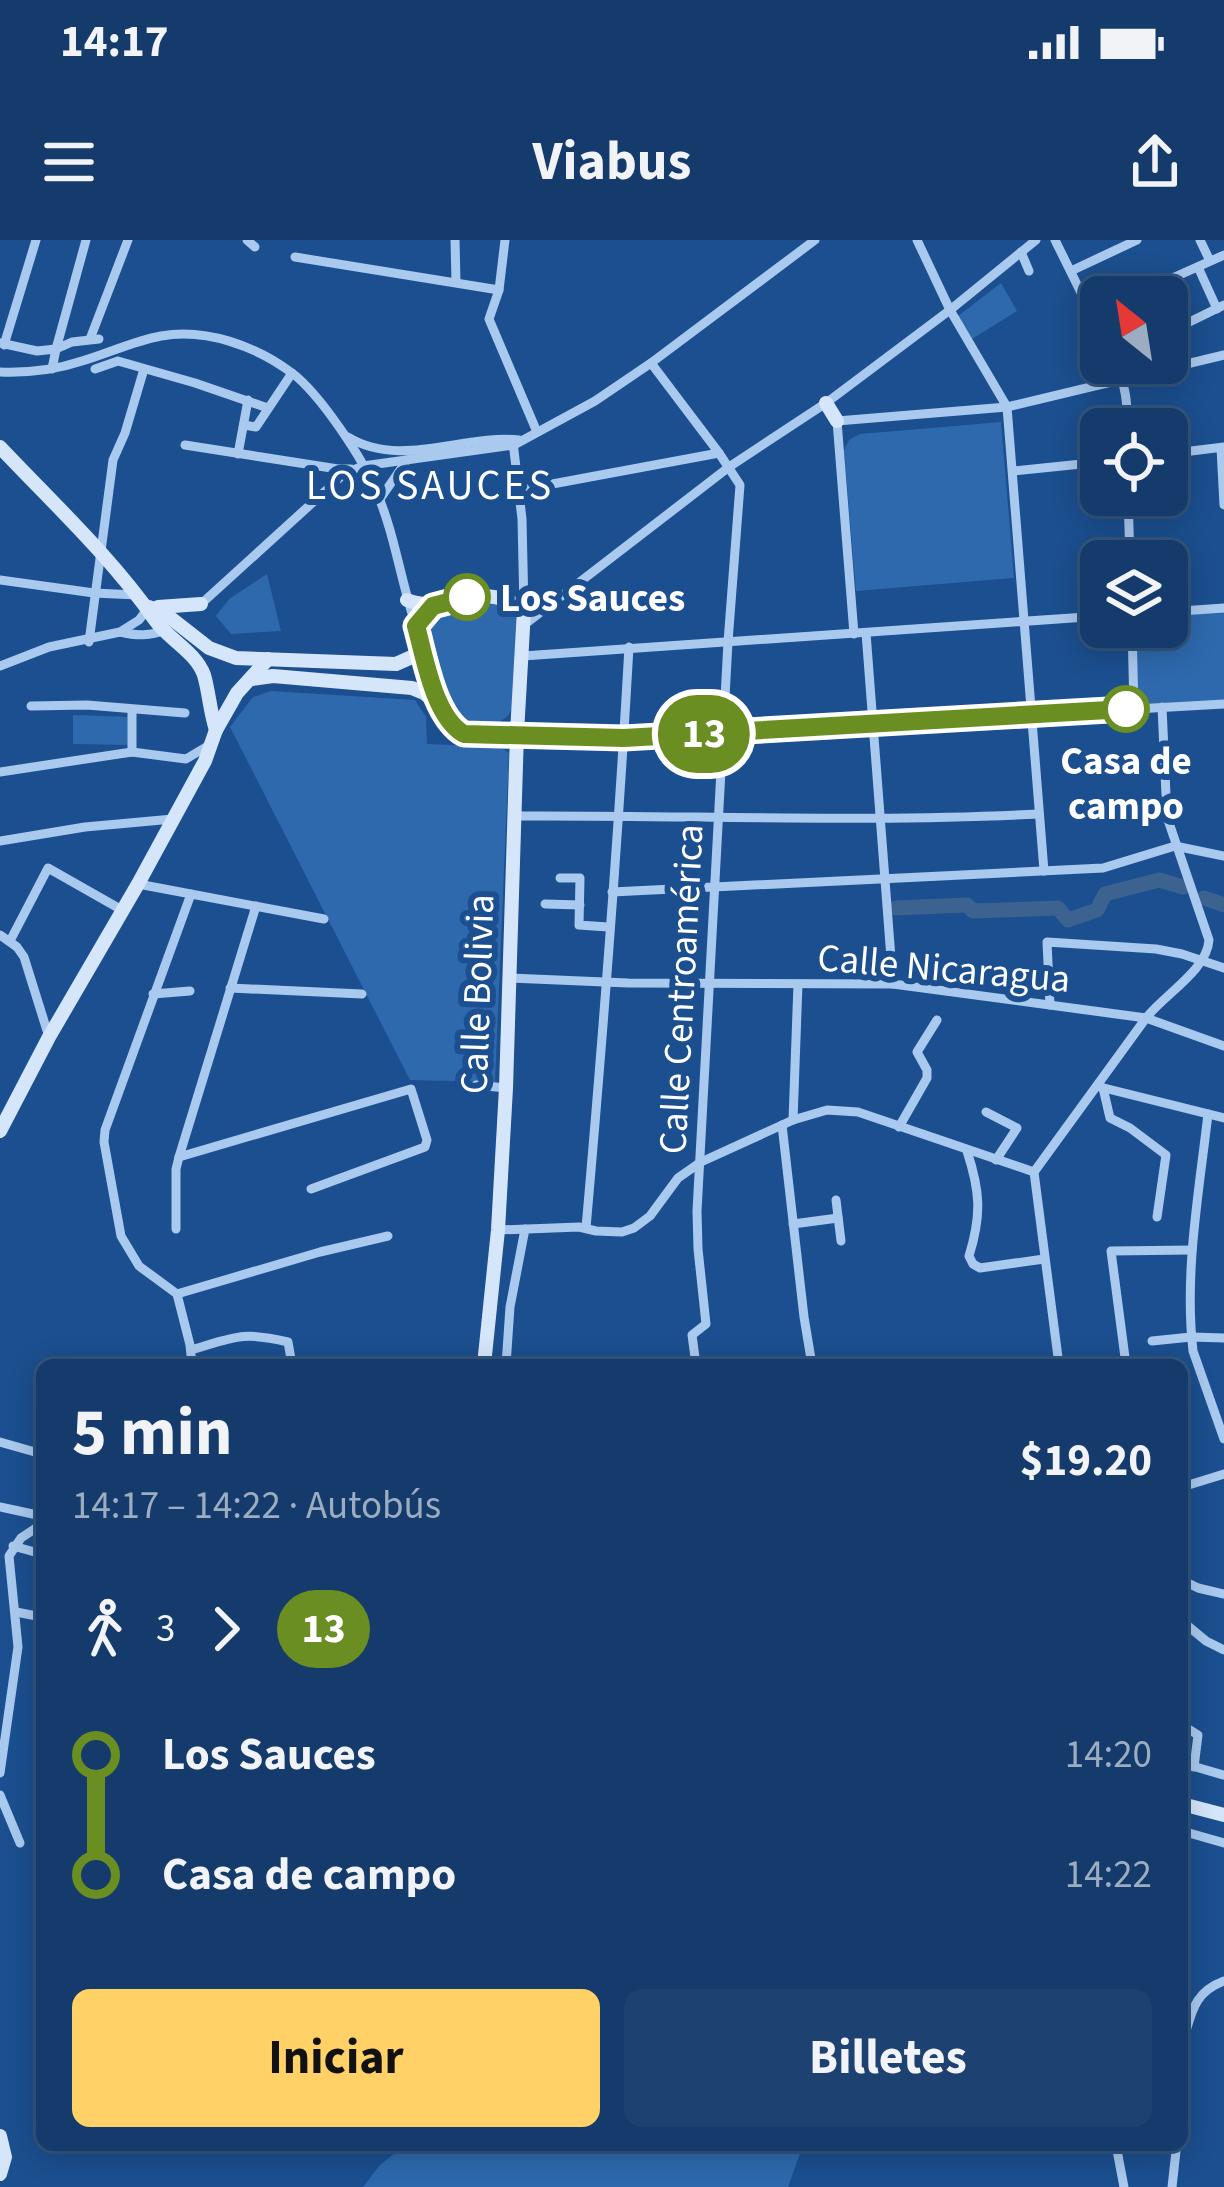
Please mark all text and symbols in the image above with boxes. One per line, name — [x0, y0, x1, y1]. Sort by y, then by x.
text: 14:17 — [60, 10, 169, 74]
text: Viabus — [533, 124, 691, 201]
icon: menu — [36, 129, 102, 195]
icon: share — [1122, 129, 1188, 195]
north arrow — [1080, 276, 1188, 384]
map controls — [1080, 276, 1188, 648]
button: locate — [1080, 408, 1188, 516]
district label: LOS SAUCES — [306, 456, 554, 516]
button: layers — [1080, 540, 1188, 648]
place label: Los Sauces — [500, 571, 685, 627]
marker: Los Sauces — [445, 575, 489, 619]
marker: Casa de campo — [1104, 687, 1148, 731]
line badge: 13 — [650, 695, 758, 773]
text: 13 — [682, 704, 726, 764]
place label: Casa de campo — [1060, 734, 1192, 835]
street label: Calle Centroamérica — [645, 823, 719, 1156]
street label: Calle Bolivia — [447, 893, 509, 1095]
street label: Calle Nicaragua — [815, 930, 1073, 1008]
text: 5 min — [72, 1386, 233, 1480]
text: $19.20 — [1020, 1429, 1152, 1493]
text: 14:17 – 14:22 · Autobús — [72, 1478, 441, 1534]
icon: walk — [72, 1596, 138, 1662]
icon: forward — [193, 1596, 259, 1662]
text: 13 — [301, 1599, 346, 1659]
text: 3 — [156, 1601, 175, 1657]
text: Los Sauces — [162, 1723, 376, 1787]
text: 14:20 — [1065, 1727, 1152, 1783]
text: Casa de campo — [162, 1843, 456, 1907]
text: 14:22 — [1065, 1847, 1152, 1903]
button: Iniciar — [72, 1989, 600, 2127]
button: Billetes — [624, 1989, 1152, 2127]

